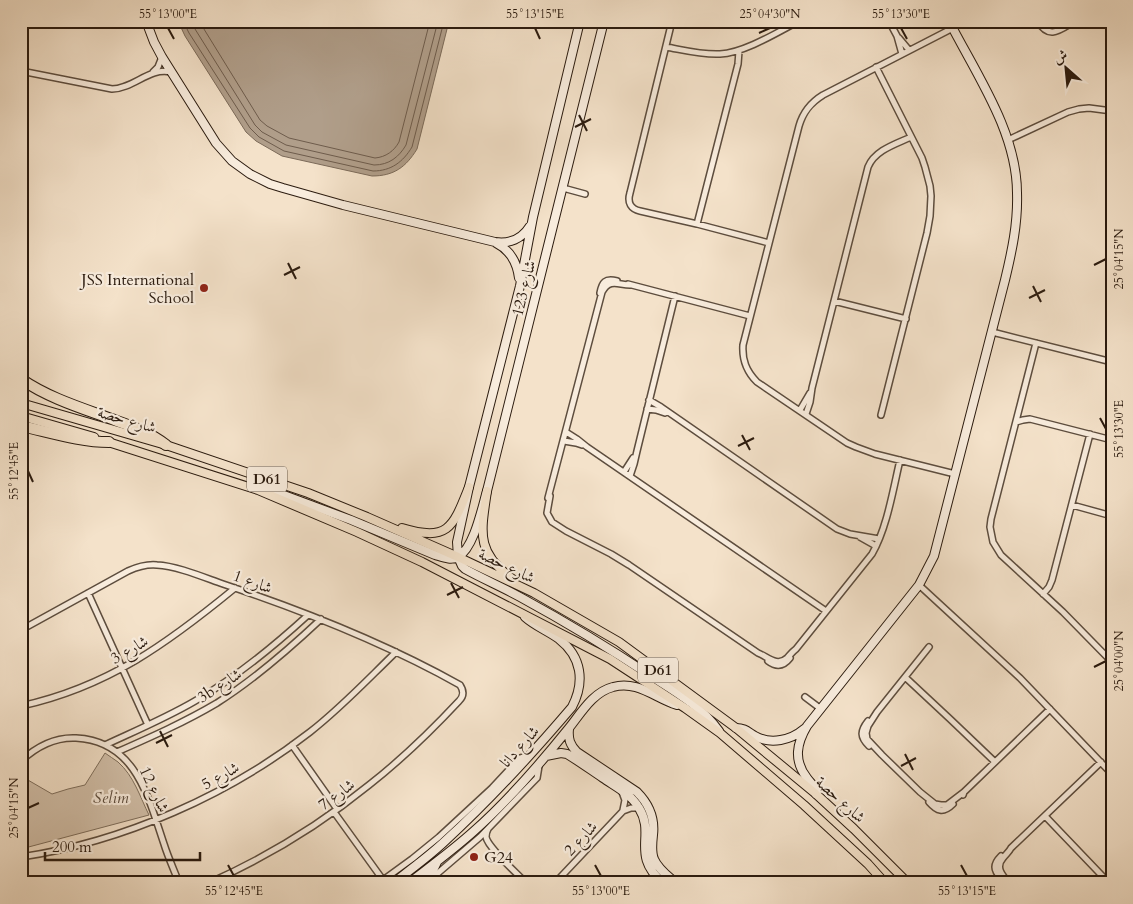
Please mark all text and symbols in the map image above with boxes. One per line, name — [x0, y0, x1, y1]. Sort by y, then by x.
text: 55°13'00"E — [139, 6, 197, 22]
text: 55°13'15"E — [506, 6, 564, 22]
text: 25°04'30"N — [740, 6, 801, 22]
text: 55°13'30"E — [872, 6, 930, 22]
north arrow — [1040, 42, 1090, 92]
text: ش — [1050, 45, 1071, 68]
text: 25°04'15"N — [1111, 228, 1127, 289]
street label: شارع 123 — [506, 258, 543, 319]
place label: JSS International School — [79, 269, 194, 309]
marker: JSS International School — [198, 282, 210, 294]
text: 55°13'30"E — [1111, 400, 1127, 458]
street label: شارع حصة — [94, 401, 159, 441]
text: 55°12'45"E — [6, 442, 22, 500]
road number: D61 — [247, 466, 287, 492]
street label: شارع حصة — [474, 543, 538, 591]
street label: شارع 1 — [229, 565, 275, 601]
street label: شارع 3 — [107, 630, 153, 671]
text: 25°04'00"N — [1111, 630, 1127, 691]
road number: D61 — [638, 658, 678, 682]
street label: 3b شارع — [193, 663, 247, 710]
street label: شارع دانا — [495, 721, 546, 774]
street label: شارع 5 — [198, 756, 244, 797]
street label: شارع 12 — [132, 763, 174, 817]
street label: شارع حصة — [809, 771, 870, 830]
street label: شارع 7 — [314, 774, 361, 817]
text: 25°04'15"N — [6, 777, 22, 838]
park label: Selim — [93, 787, 129, 809]
street label: شارع 2 — [559, 816, 604, 862]
scale bar — [45, 829, 200, 861]
text: 200 m — [52, 837, 92, 857]
place label: G24 — [484, 847, 513, 869]
marker: G24 — [468, 851, 480, 863]
text: 55°12'45"E — [205, 883, 263, 899]
text: 55°13'00"E — [572, 883, 630, 899]
text: 55°13'15"E — [938, 883, 996, 899]

